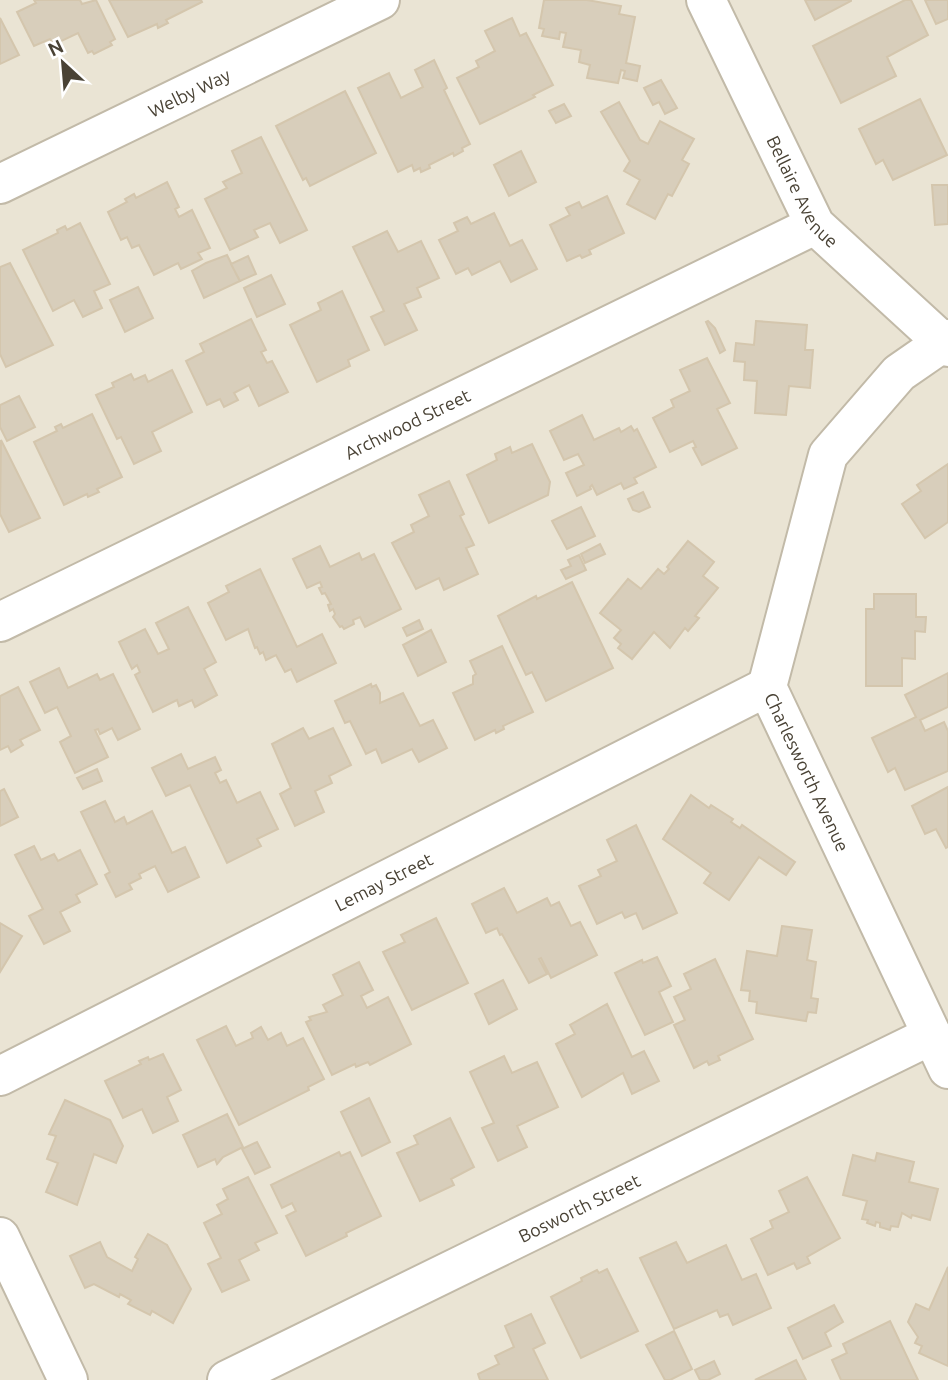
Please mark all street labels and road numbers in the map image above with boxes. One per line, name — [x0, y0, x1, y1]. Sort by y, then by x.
street label: Welby Way — [145, 64, 234, 121]
street label: Bellaire Avenue — [763, 132, 842, 251]
street label: Archwood Street — [341, 385, 473, 463]
street label: Charlesworth Avenue — [761, 689, 853, 855]
street label: Lemay Street — [331, 848, 436, 915]
street label: Bosworth Street — [515, 1170, 643, 1246]

